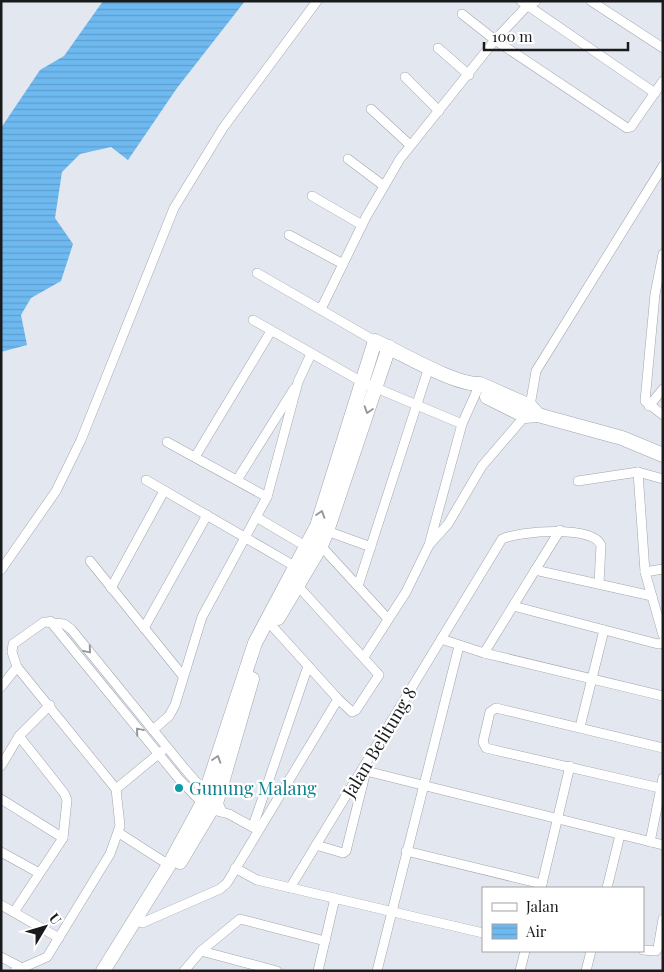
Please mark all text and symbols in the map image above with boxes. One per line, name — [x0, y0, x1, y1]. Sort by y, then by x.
scale bar — [484, 20, 628, 52]
text: 100 m — [492, 26, 533, 46]
one-way arrow — [363, 405, 373, 414]
one-way arrow — [316, 510, 326, 519]
one-way arrow — [82, 644, 91, 653]
street label: Jalan Belitung 8 — [336, 682, 422, 803]
one-way arrow — [135, 727, 144, 736]
one-way arrow — [211, 755, 221, 764]
place label: Gunung Malang — [189, 776, 317, 800]
marker: Gunung Malang — [173, 782, 185, 794]
legend — [482, 887, 644, 952]
text: Jalan — [525, 896, 559, 916]
north arrow — [20, 902, 70, 952]
text: U — [45, 909, 66, 929]
text: Air — [525, 921, 547, 941]

